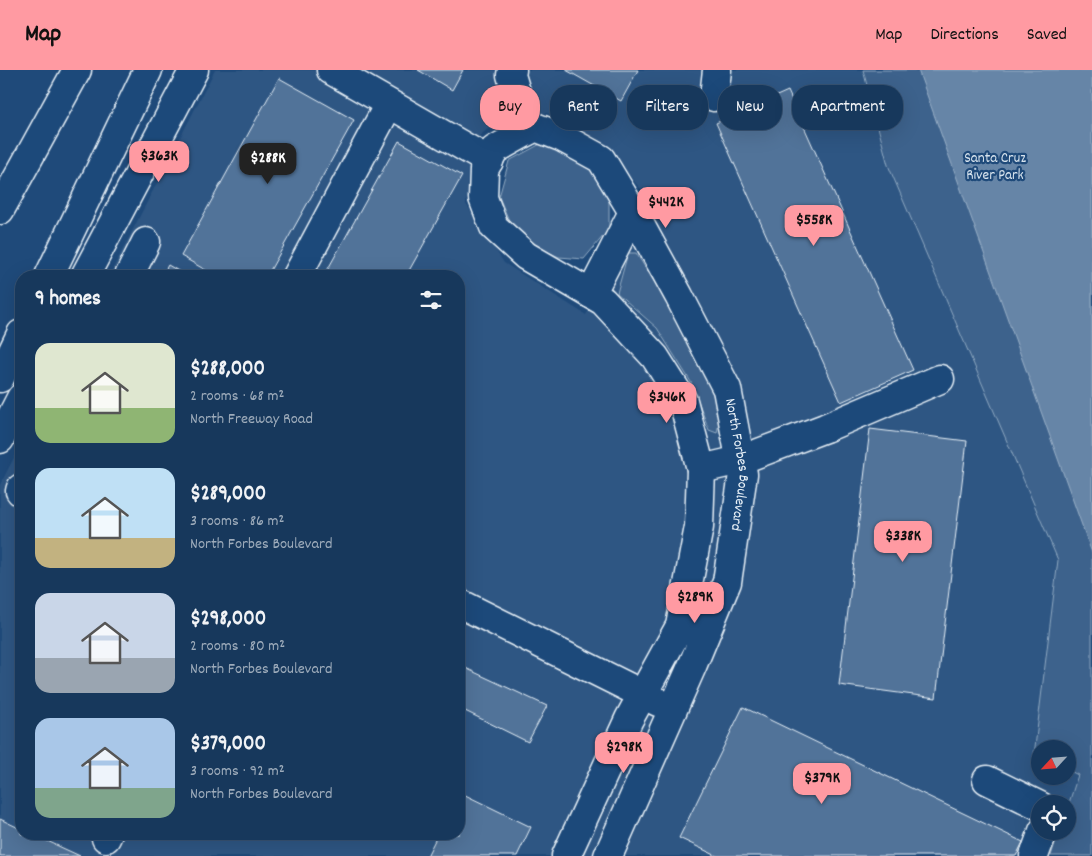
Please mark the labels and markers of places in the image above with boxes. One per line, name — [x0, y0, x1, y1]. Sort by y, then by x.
pin: $363K — [124, 140, 194, 183]
pin: $288K — [233, 142, 303, 185]
pin: $442K — [631, 186, 701, 229]
pin: $558K — [779, 204, 849, 247]
pin: $346K — [632, 382, 702, 424]
pin: $338K — [868, 520, 938, 563]
pin: $289K — [660, 582, 730, 624]
pin: $298K — [589, 732, 659, 774]
pin: $379K — [787, 762, 857, 805]

